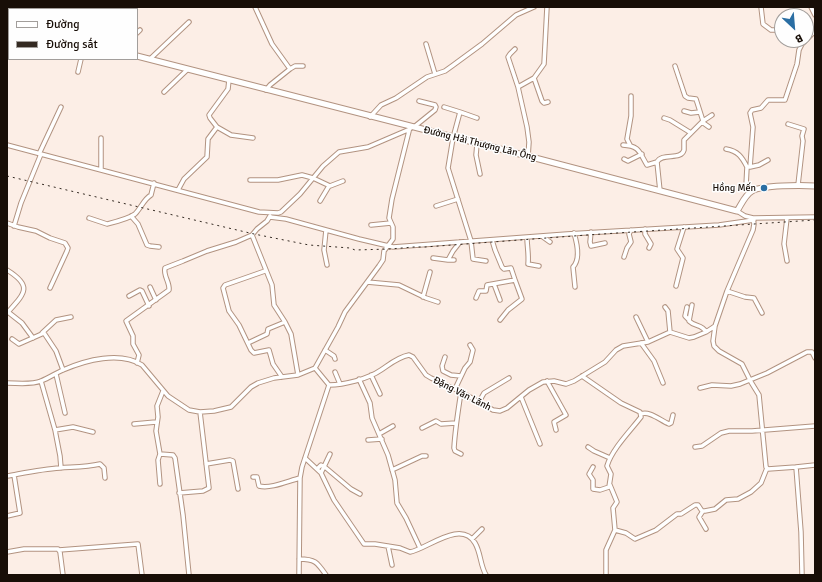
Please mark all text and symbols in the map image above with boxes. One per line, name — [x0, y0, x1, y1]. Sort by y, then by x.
legend — [8, 8, 138, 60]
north arrow — [774, 8, 814, 48]
text: Đường — [46, 17, 80, 32]
text: B — [793, 31, 805, 46]
text: Đường sắt — [46, 37, 98, 52]
street label: Đường Hải Thượng Lãn Ông — [422, 124, 538, 164]
place label: Hồng Mến — [713, 182, 756, 194]
marker: Hồng Mến — [759, 183, 769, 193]
street label: Đặng Văn Lãnh — [431, 374, 493, 414]

